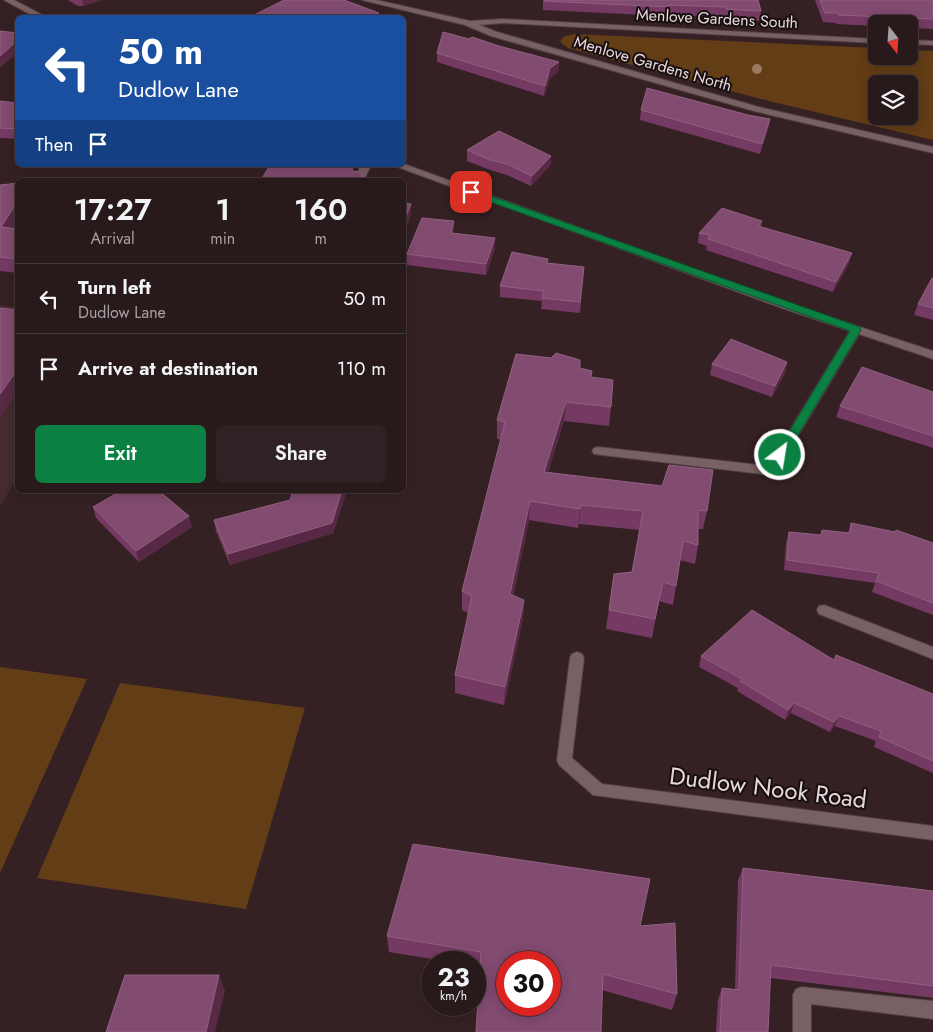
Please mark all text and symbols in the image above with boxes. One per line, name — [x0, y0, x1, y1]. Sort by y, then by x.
street label: Menlove Gardens South — [635, 3, 799, 34]
north arrow — [868, 15, 918, 65]
map controls — [868, 15, 918, 125]
text: 50 m — [118, 27, 203, 77]
street label: Menlove Gardens North — [571, 30, 734, 97]
icon: left — [35, 35, 100, 100]
text: Dudlow Lane — [118, 73, 239, 105]
button: layers — [868, 75, 918, 125]
icon: arrive — [84, 130, 112, 158]
text: Then — [35, 131, 74, 158]
pin — [450, 171, 492, 213]
icon: arrive — [457, 178, 485, 206]
text: 17:27 — [74, 188, 152, 231]
text: 1 — [215, 188, 230, 231]
text: 160 — [294, 188, 347, 231]
text: Arrival — [91, 227, 135, 250]
text: min — [210, 227, 235, 250]
text: m — [314, 227, 327, 250]
text: Turn left — [78, 274, 151, 301]
icon: left — [35, 285, 63, 313]
text: 50 m — [343, 285, 386, 312]
text: Dudlow Lane — [78, 301, 166, 324]
icon: arrive — [35, 355, 63, 383]
text: Arrive at destination — [78, 355, 258, 382]
text: 110 m — [337, 355, 386, 382]
button: Exit — [35, 425, 206, 483]
button: Share — [216, 425, 386, 483]
position arrow — [753, 428, 805, 480]
street label: Dudlow Nook Road — [667, 758, 869, 817]
speed limit sign: 30 — [496, 951, 561, 1016]
text: 23 — [438, 959, 469, 995]
text: km/h — [440, 987, 467, 1005]

